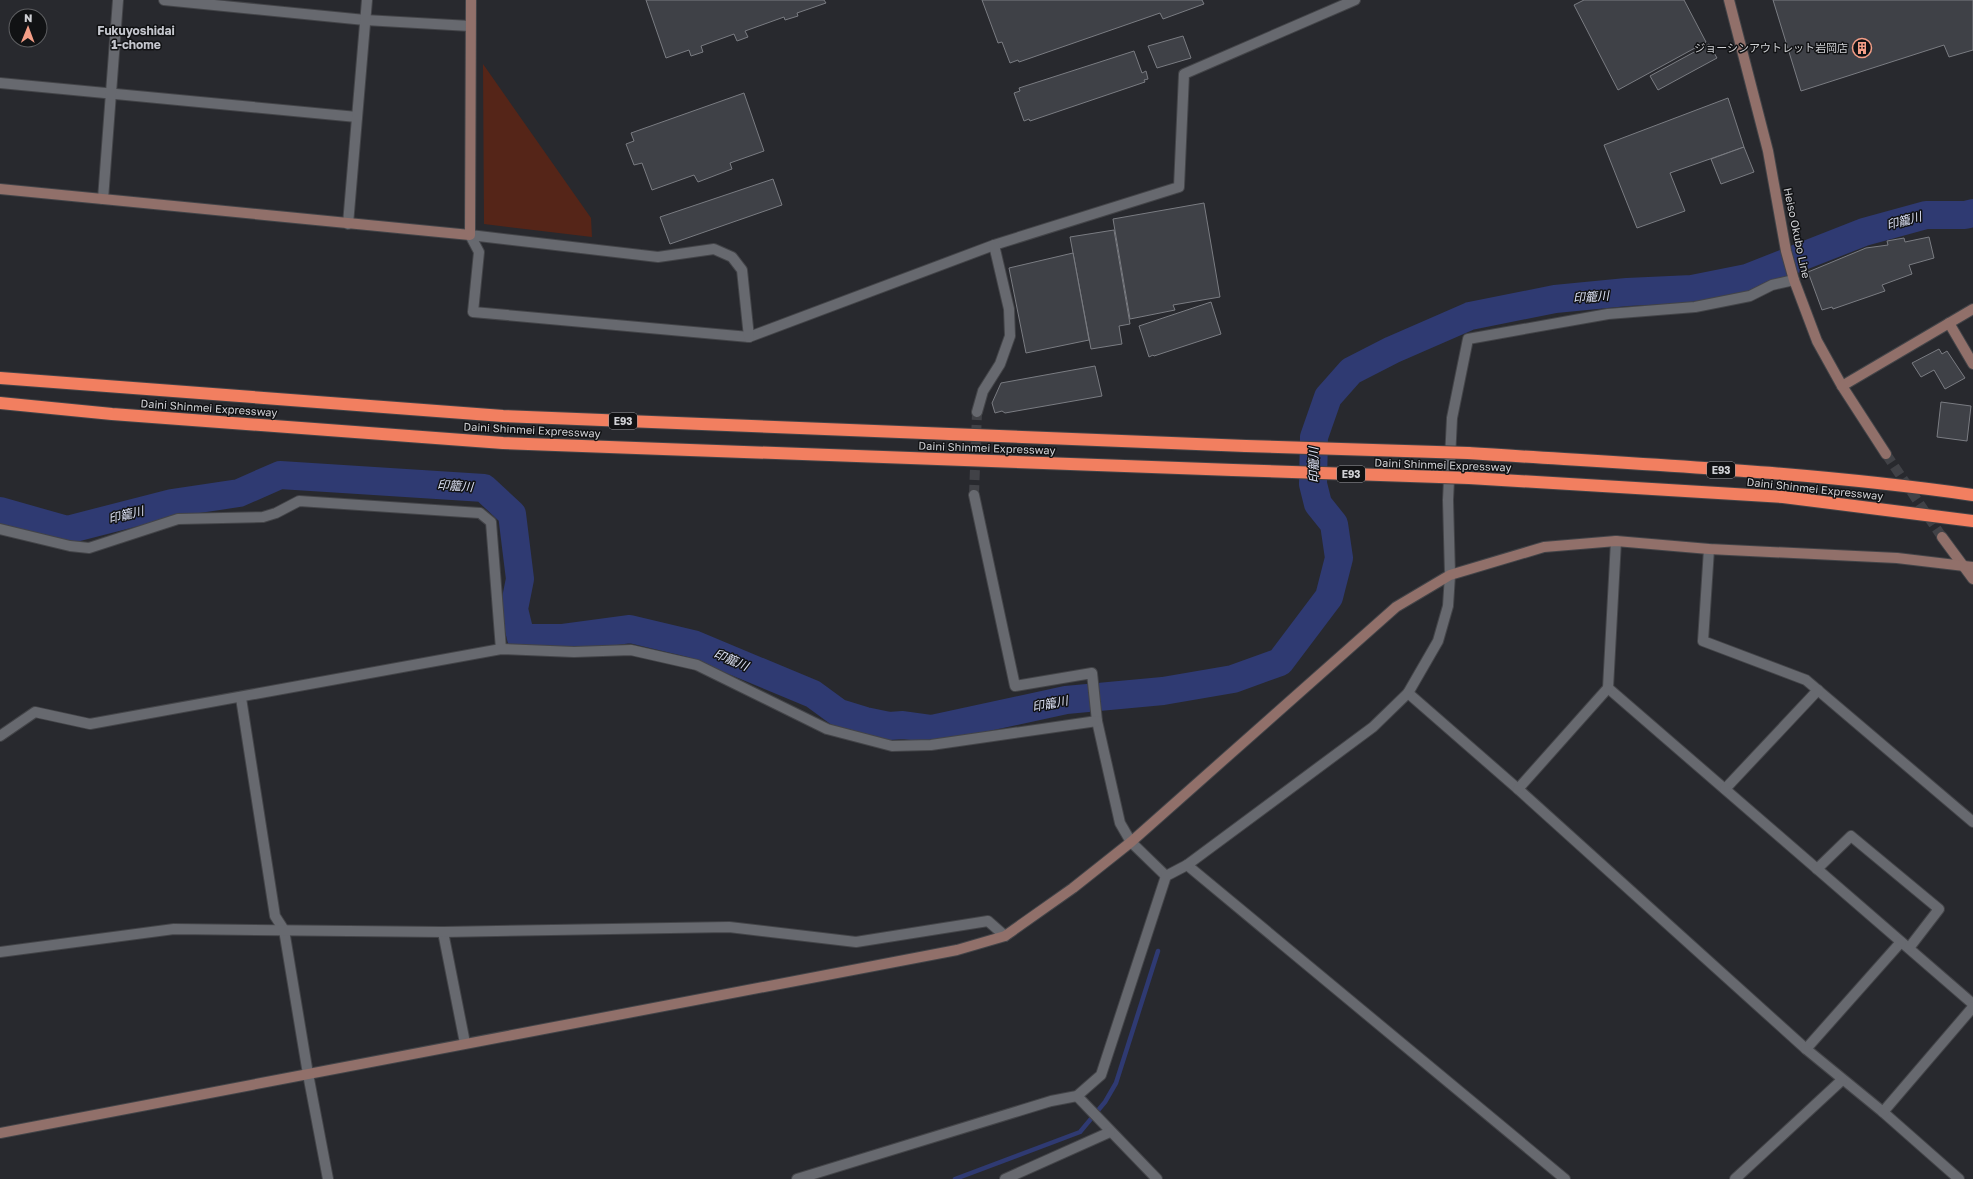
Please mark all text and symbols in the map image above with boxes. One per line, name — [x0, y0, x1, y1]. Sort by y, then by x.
north arrow — [8, 8, 48, 48]
text: N — [24, 11, 32, 24]
district label: Fukuyoshidai 1-chome — [97, 23, 175, 52]
building icon: ジョーシンアウトレット岩岡店 — [1851, 37, 1873, 59]
place label: ジョーシンアウトレット岩岡店 — [1694, 41, 1848, 54]
street label: Heiso Okubo Line — [1782, 186, 1813, 279]
water label: 印籠川 — [1885, 208, 1925, 232]
water label: 印籠川 — [1572, 288, 1611, 305]
street label: Daini Shinmei Expressway — [140, 396, 278, 419]
road number: E93 — [609, 413, 637, 429]
street label: Daini Shinmei Expressway — [463, 419, 601, 440]
street label: Daini Shinmei Expressway — [918, 439, 1056, 456]
water label: 印籠川 — [1306, 445, 1321, 483]
street label: Daini Shinmei Expressway — [1374, 456, 1512, 473]
road number: E93 — [1707, 462, 1735, 478]
road number: E93 — [1337, 466, 1365, 482]
street label: Daini Shinmei Expressway — [1746, 475, 1884, 502]
water label: 印籠川 — [437, 477, 476, 494]
water label: 印籠川 — [107, 502, 147, 526]
water label: 印籠川 — [712, 646, 753, 674]
water label: 印籠川 — [1031, 692, 1071, 714]

